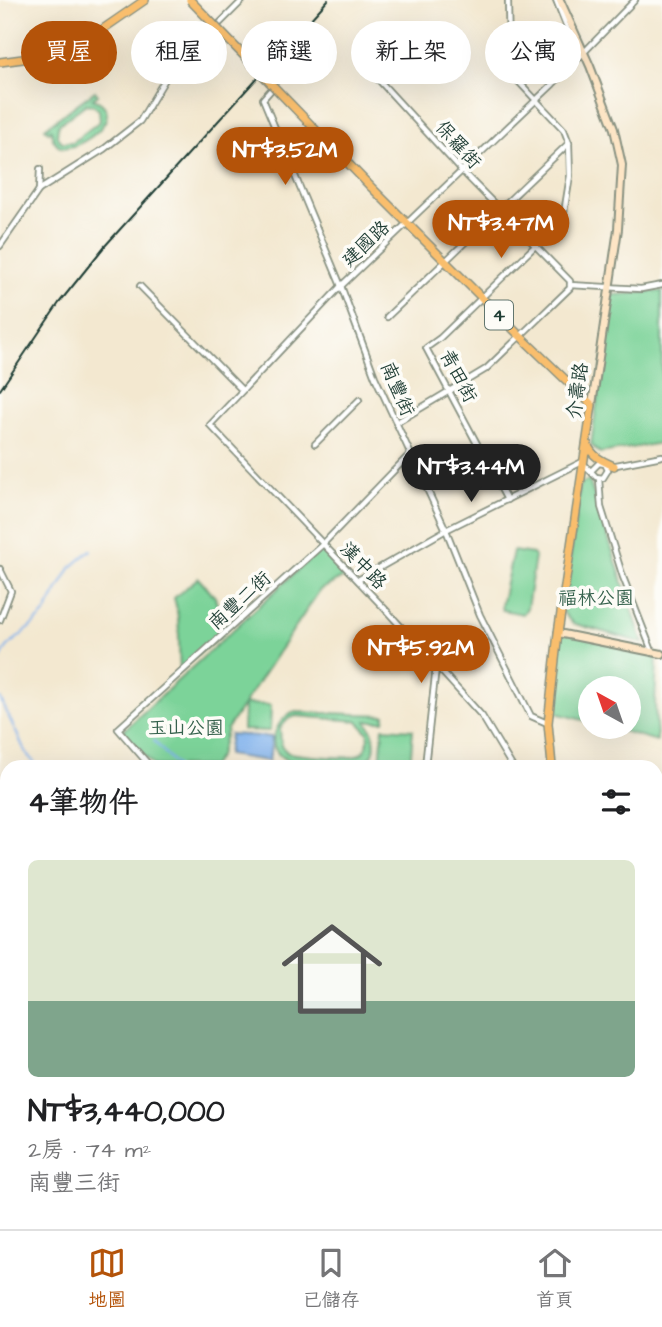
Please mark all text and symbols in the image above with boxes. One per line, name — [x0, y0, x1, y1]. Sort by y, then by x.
chip: 買屋 — [21, 21, 117, 84]
chip: 租屋 — [131, 21, 227, 84]
chip: 篩選 — [241, 21, 337, 84]
chip: 新上架 — [351, 21, 471, 84]
chip: 公寓 — [485, 21, 581, 84]
street label: 保羅街 — [429, 115, 487, 175]
pin: NT$3.52M — [213, 128, 357, 187]
text: NT$3.52M — [233, 134, 337, 166]
pin: NT$3.47M — [429, 201, 573, 260]
text: NT$3.47M — [448, 207, 554, 239]
street label: 建國路 — [336, 215, 396, 273]
road number: 4 — [485, 300, 513, 330]
street label: 青田街 — [433, 344, 483, 408]
street label: 南豐街 — [373, 357, 421, 421]
street label: 介壽路 — [561, 361, 595, 421]
pin: NT$3.44M — [399, 444, 543, 504]
text: NT$3.44M — [418, 451, 524, 483]
street label: 漢中路 — [333, 536, 393, 596]
street label: 南豐二街 — [203, 566, 277, 636]
park label: 福林公園 — [558, 585, 634, 612]
pin: NT$5.92M — [349, 626, 493, 685]
text: NT$5.92M — [368, 632, 474, 664]
north arrow — [578, 676, 640, 738]
map controls — [578, 676, 641, 739]
park label: 玉山公園 — [148, 715, 224, 742]
text: 4筆物件 — [28, 782, 138, 824]
icon: filters — [597, 783, 635, 821]
icon: home — [269, 906, 395, 1032]
text: NT$3,440,000 — [28, 1091, 225, 1133]
text: 2房 · 74 m² — [28, 1134, 151, 1166]
text: 南豐三街 — [28, 1167, 120, 1199]
tab: 地圖 — [88, 1244, 126, 1314]
tab: 已儲存 — [302, 1244, 360, 1314]
tab: 首頁 — [536, 1244, 574, 1314]

